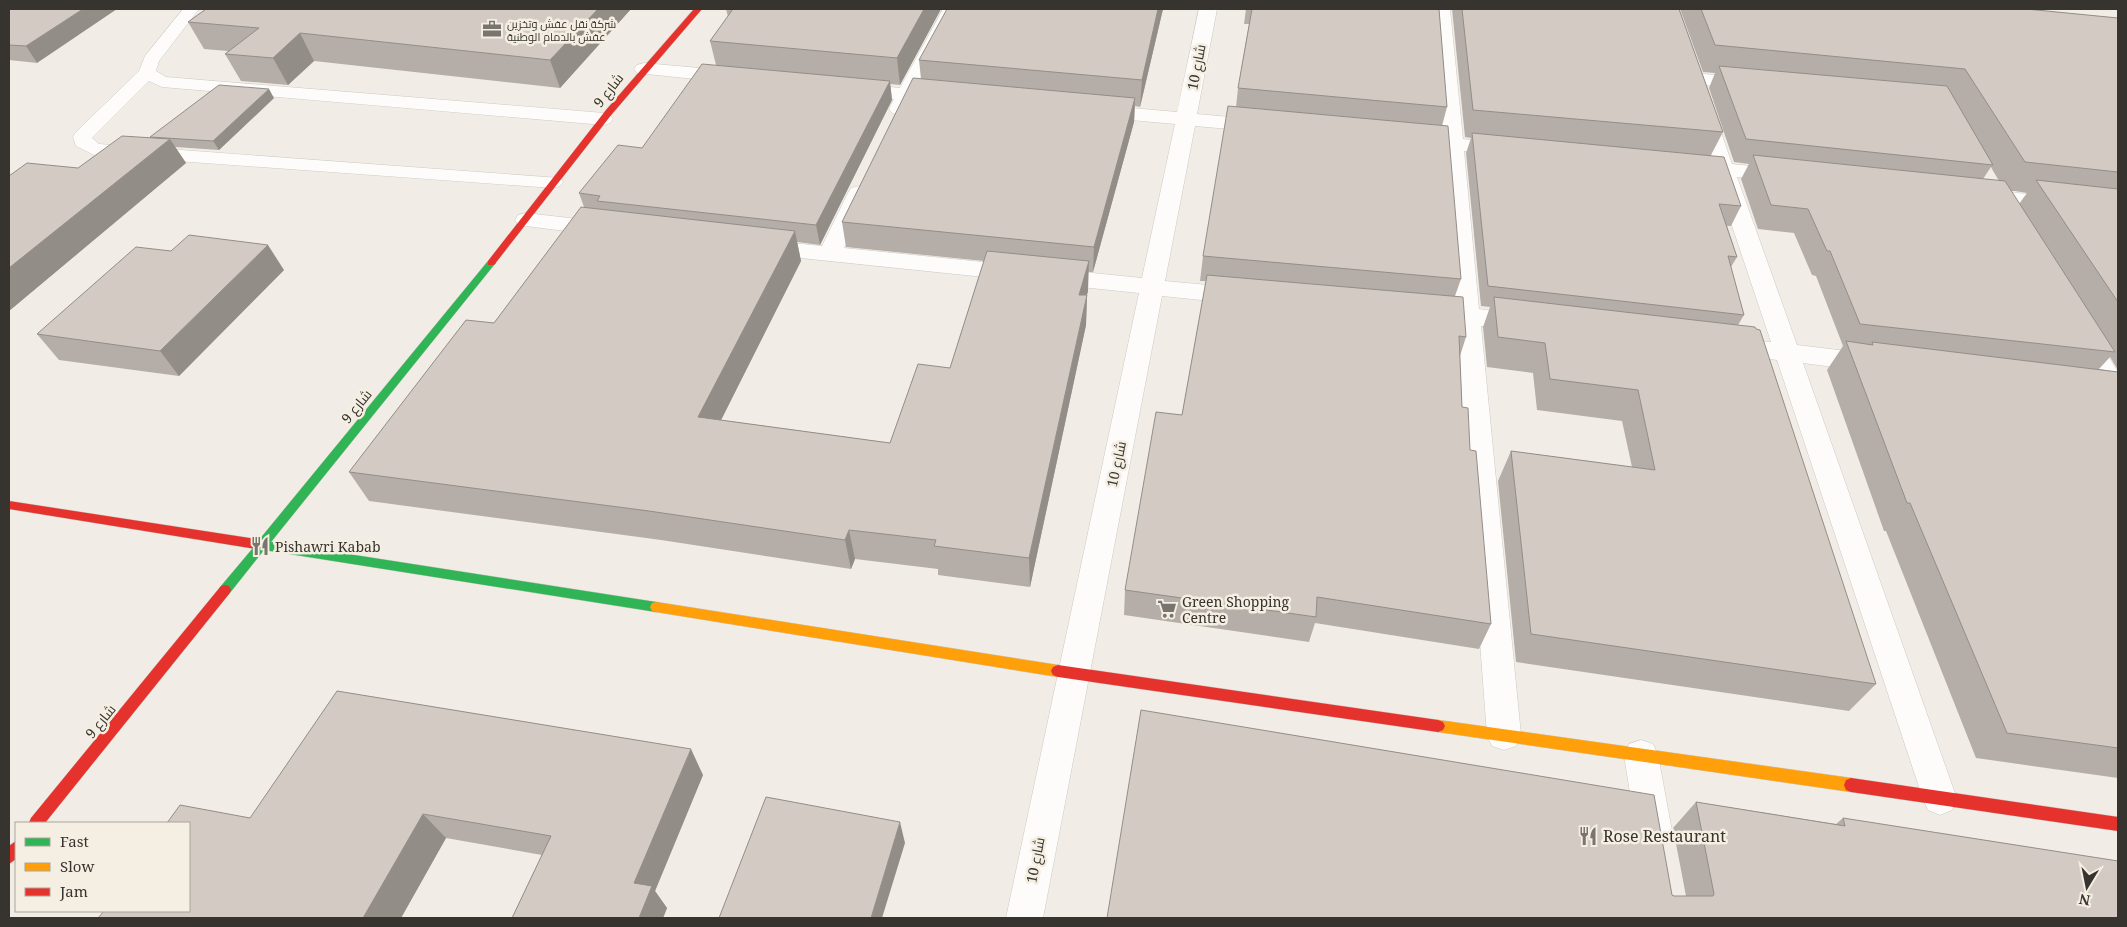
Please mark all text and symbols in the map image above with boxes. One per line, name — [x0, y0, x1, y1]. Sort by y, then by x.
place label: شركة نقل عفش وتخزين عفش بالدمام الوطنية — [507, 16, 616, 45]
office icon: شركة نقل عفش وتخزين عفش بالدمام الوطنية — [481, 18, 503, 40]
street label: شارع 10 — [1182, 42, 1210, 92]
street label: شارع 9 — [589, 69, 627, 111]
street label: شارع 9 — [336, 385, 376, 427]
street label: شارع 10 — [1102, 439, 1130, 489]
restaurant icon: Pishawri Kabab — [249, 535, 271, 557]
place label: Pishawri Kabab — [275, 537, 381, 556]
place label: Green Shopping Centre — [1182, 592, 1290, 627]
supermarket icon: Green Shopping Centre — [1156, 598, 1178, 620]
street label: شارع 9 — [80, 700, 120, 742]
legend — [15, 822, 190, 912]
restaurant icon: Rose Restaurant — [1577, 825, 1599, 847]
place label: Rose Restaurant — [1603, 825, 1726, 847]
text: Fast — [60, 831, 89, 851]
street label: شارع 10 — [1021, 835, 1049, 885]
text: Slow — [60, 856, 94, 876]
north arrow — [2062, 862, 2112, 912]
text: Jam — [59, 881, 88, 901]
text: N — [2078, 890, 2092, 911]

